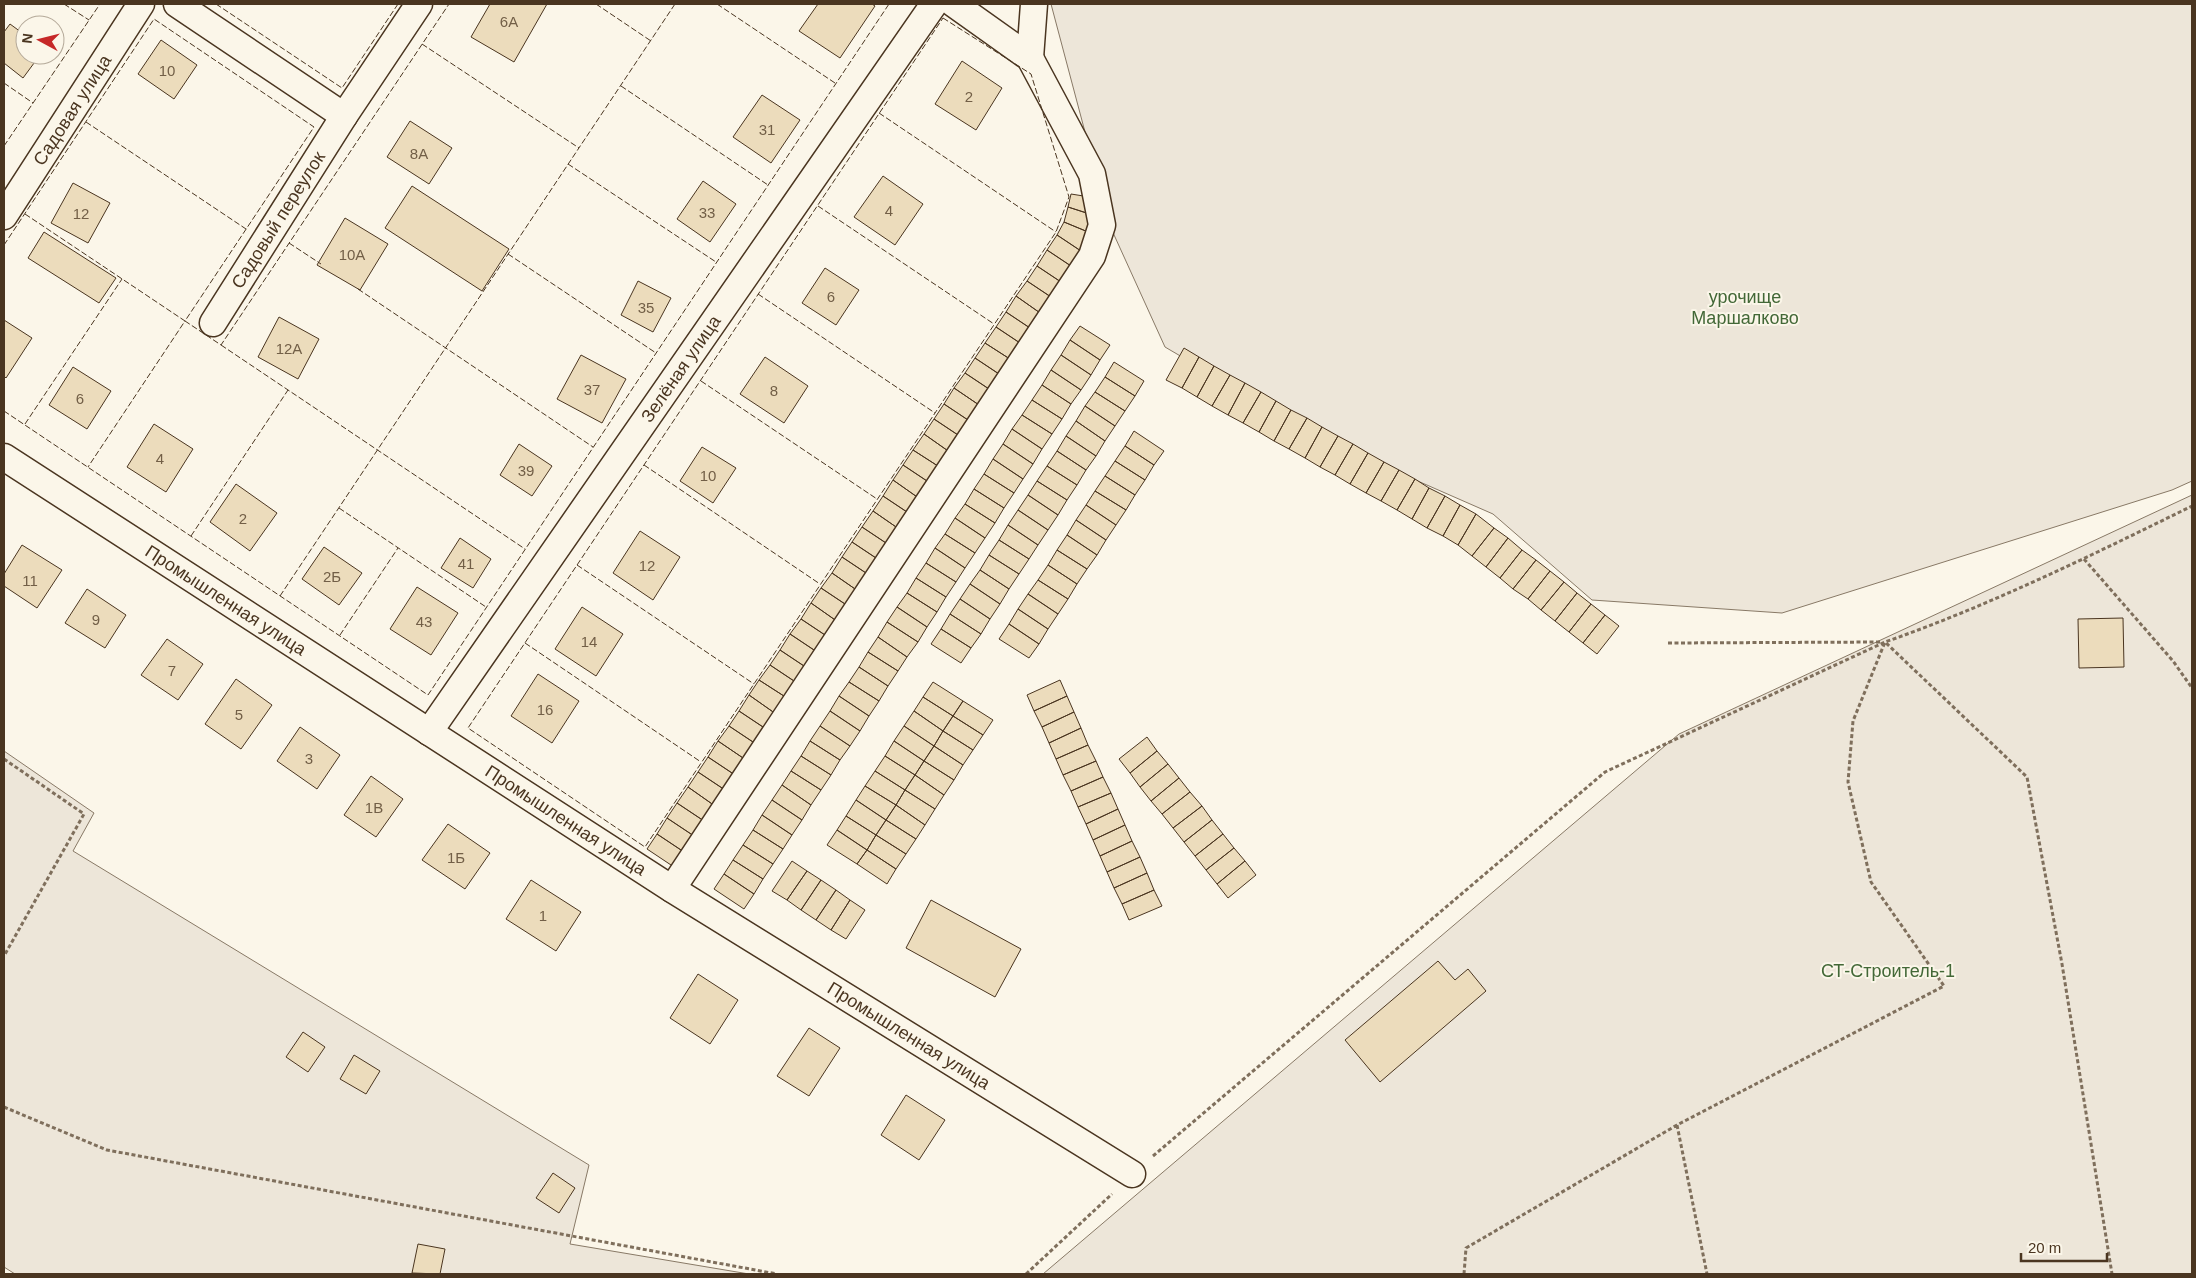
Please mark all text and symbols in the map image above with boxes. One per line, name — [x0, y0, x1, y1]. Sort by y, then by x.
house number: 6А — [500, 13, 518, 30]
north arrow — [15, 15, 65, 65]
text: N — [19, 32, 36, 44]
street label: Садовая улица — [29, 50, 116, 169]
house number: 10 — [159, 62, 175, 79]
house number: 2 — [965, 88, 973, 105]
house number: 31 — [759, 121, 775, 138]
house number: 8А — [410, 145, 428, 162]
street label: Садовый переулок — [228, 148, 329, 292]
house number: 4 — [885, 202, 893, 219]
house number: 33 — [699, 204, 715, 221]
house number: 12 — [73, 205, 89, 222]
house number: 10А — [339, 246, 365, 263]
park label: урочище Маршалково — [1691, 287, 1799, 328]
house number: 6 — [827, 288, 835, 305]
house number: 35 — [638, 299, 654, 316]
street label: Зелёная улица — [637, 311, 725, 426]
house number: 12А — [276, 340, 302, 357]
house number: 37 — [584, 381, 600, 398]
house number: 8 — [770, 382, 778, 399]
house number: 6 — [76, 390, 84, 407]
house number: 4 — [156, 450, 164, 467]
house number: 39 — [518, 462, 534, 479]
house number: 10 — [700, 467, 716, 484]
house number: 2 — [239, 510, 247, 527]
street label: Промышленная улица — [142, 541, 311, 660]
house number: 41 — [458, 555, 474, 572]
house number: 12 — [639, 557, 655, 574]
house number: 2Б — [323, 568, 341, 585]
house number: 11 — [22, 572, 38, 589]
house number: 9 — [92, 611, 100, 628]
house number: 43 — [416, 613, 432, 630]
house number: 14 — [581, 633, 597, 650]
house number: 7 — [168, 662, 176, 679]
house number: 16 — [537, 701, 553, 718]
house number: 5 — [235, 706, 243, 723]
house number: 3 — [305, 750, 313, 767]
street label: Промышленная улица — [482, 761, 651, 880]
house number: 1В — [365, 799, 383, 816]
house number: 1Б — [447, 849, 465, 866]
house number: 1 — [539, 907, 547, 924]
park label: СТ-Строитель-1 — [1821, 961, 1955, 981]
street label: Промышленная улица — [824, 978, 995, 1094]
scale bar — [2021, 1230, 2107, 1262]
text: 20 m — [2028, 1239, 2061, 1256]

